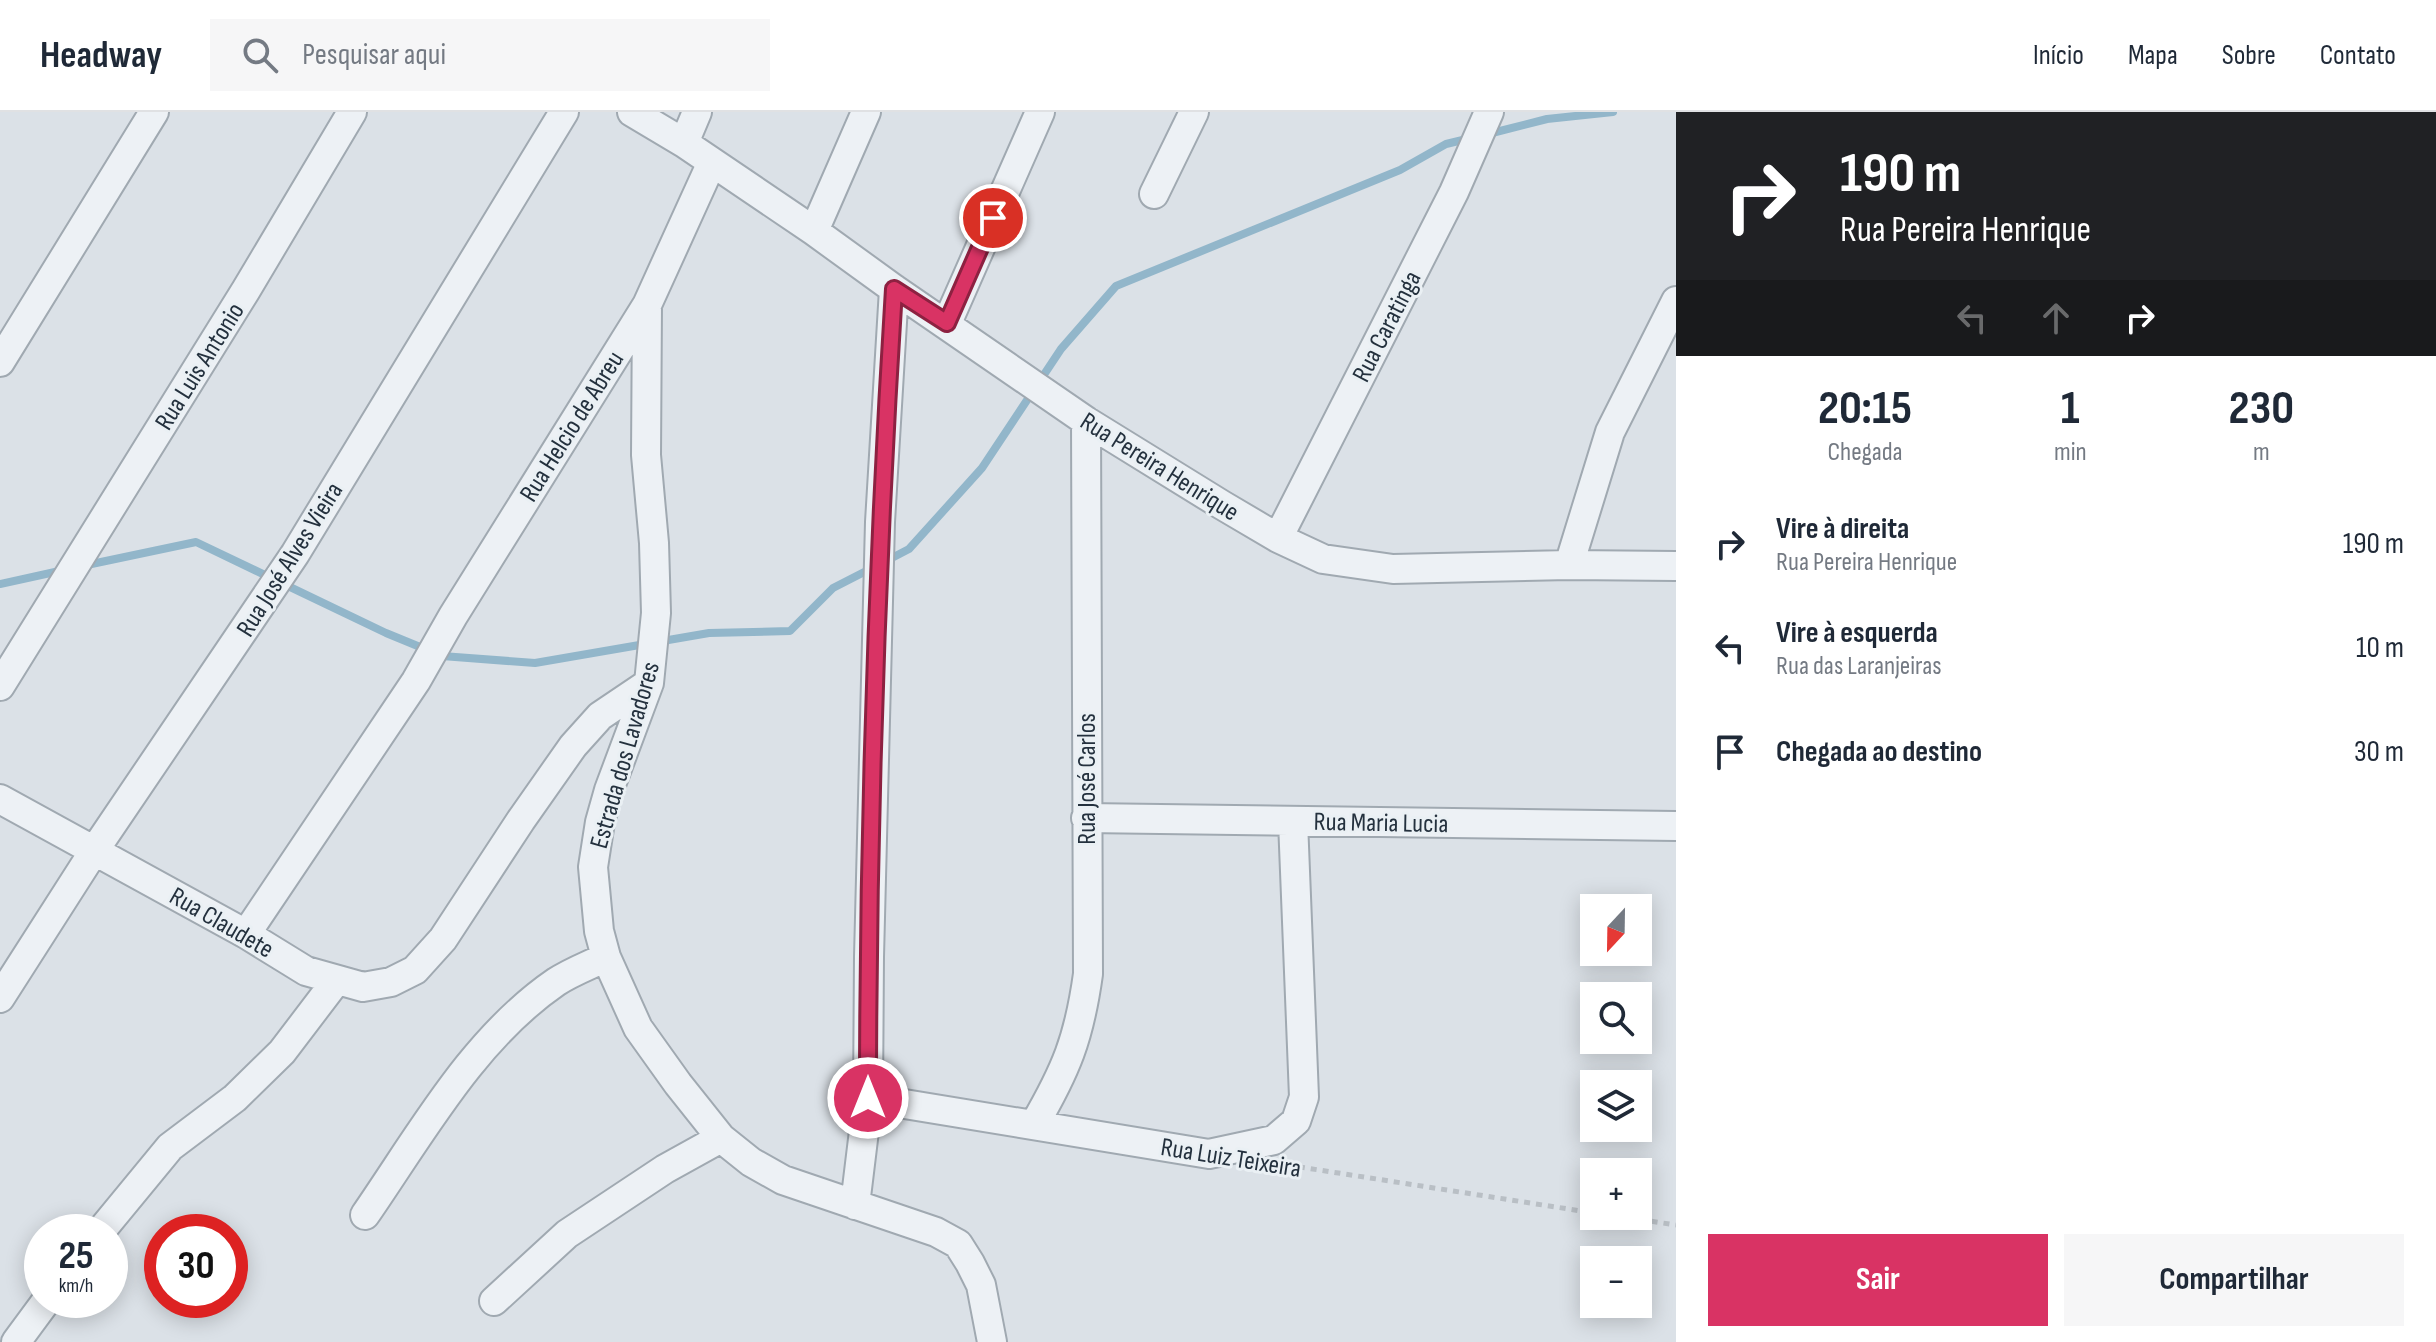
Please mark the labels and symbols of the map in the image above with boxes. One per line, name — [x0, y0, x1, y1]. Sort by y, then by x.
pin — [959, 184, 1027, 252]
street label: Rua Caratinga — [1346, 266, 1428, 387]
street label: Rua Luis Antonio — [149, 298, 252, 436]
street label: Rua Helcio de Abreu — [514, 346, 631, 508]
street label: Rua Pereira Henrique — [1074, 406, 1244, 528]
street label: Rua José Alves Vieira — [230, 477, 350, 643]
street label: Estrada dos Lavadores — [584, 659, 667, 852]
street label: Rua José Carlos — [1072, 713, 1103, 845]
street label: Rua Maria Lucia — [1313, 807, 1449, 840]
street label: Rua Claudete — [164, 881, 279, 965]
north arrow — [1580, 894, 1652, 966]
position arrow — [826, 1056, 910, 1140]
street label: Rua Luiz Teixeira — [1158, 1132, 1303, 1185]
speed limit sign: 30 — [144, 1214, 248, 1318]

